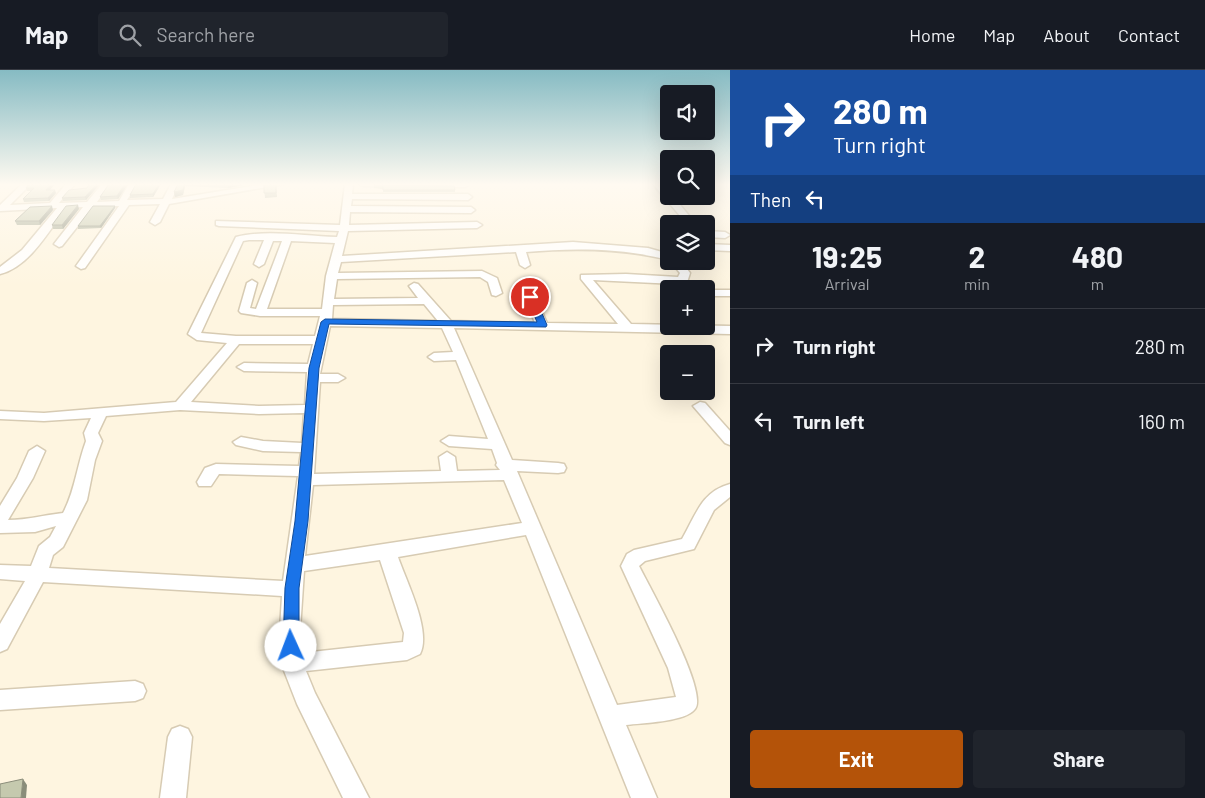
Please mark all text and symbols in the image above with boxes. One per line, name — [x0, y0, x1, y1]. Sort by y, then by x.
search box — [98, 12, 448, 57]
text: Map — [25, 20, 68, 49]
icon: search — [116, 21, 144, 49]
text: Search here — [156, 23, 255, 46]
text: Home — [909, 24, 955, 46]
text: Map — [983, 24, 1015, 46]
text: About — [1043, 24, 1090, 46]
text: Contact — [1118, 24, 1180, 46]
map controls — [660, 85, 715, 400]
button: sound — [660, 85, 715, 140]
text: 280 m — [833, 89, 928, 131]
icon: right — [750, 90, 815, 155]
text: Turn right — [833, 131, 926, 157]
button: search — [660, 150, 715, 205]
icon: left — [801, 185, 829, 213]
text: Then — [750, 188, 791, 211]
button: layers — [660, 215, 715, 270]
text: 19:25 — [812, 238, 882, 274]
text: 2 — [969, 238, 985, 274]
text: 480 — [1072, 238, 1123, 274]
text: Arrival — [825, 274, 869, 293]
text: min — [964, 274, 990, 293]
text: m — [1091, 274, 1104, 293]
pin — [509, 276, 551, 318]
button: + — [660, 280, 715, 335]
icon: arrive — [516, 283, 544, 311]
icon: right — [750, 332, 778, 360]
text: Turn right — [793, 335, 875, 358]
text: 280 m — [1135, 335, 1185, 358]
button: − — [660, 345, 715, 400]
icon: left — [750, 407, 778, 435]
text: Turn left — [793, 410, 864, 433]
text: 160 m — [1138, 410, 1185, 433]
position arrow — [264, 619, 316, 671]
button: Exit — [750, 730, 963, 788]
button: Share — [973, 730, 1185, 788]

